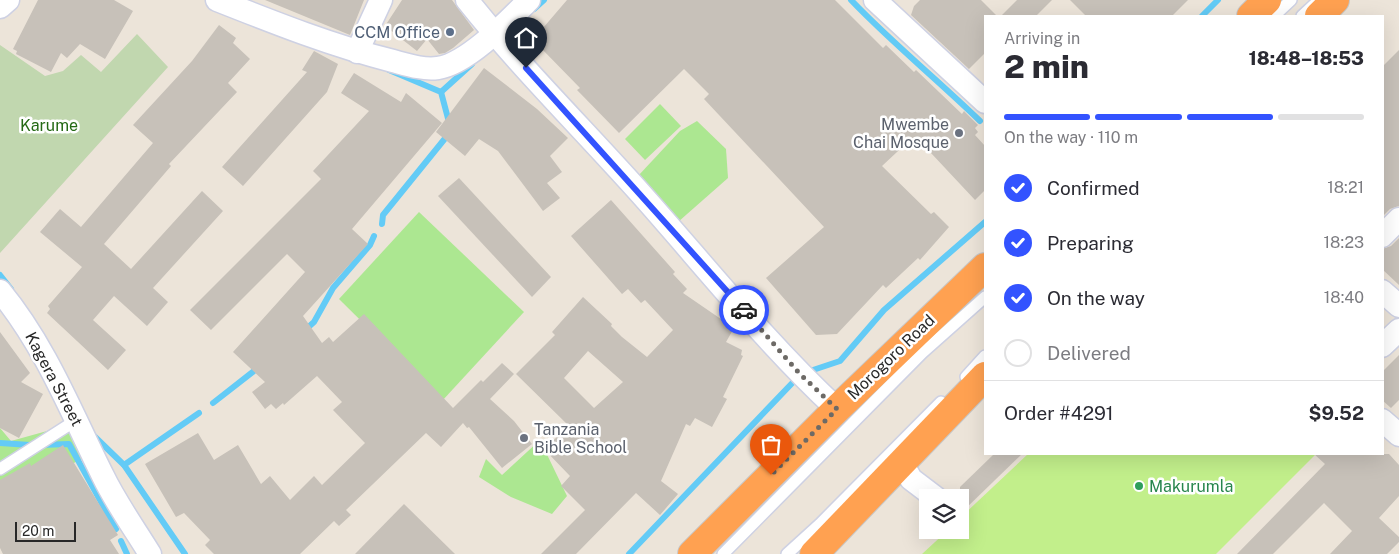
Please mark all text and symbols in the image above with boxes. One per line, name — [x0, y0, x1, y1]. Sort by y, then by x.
pin — [505, 17, 547, 68]
place label: CCM Office — [354, 23, 440, 42]
icon: home — [512, 24, 540, 52]
marker: CCM Office — [444, 26, 456, 38]
text: Arriving in — [1004, 29, 1080, 48]
text: 18:48–18:53 — [1248, 47, 1364, 69]
text: 2 min — [1004, 48, 1089, 85]
place label: Mwembe Chai Mosque — [853, 115, 949, 152]
park label: Karume — [20, 116, 78, 135]
marker: Mwembe Chai Mosque — [953, 127, 965, 139]
text: On the way · 110 m — [1004, 128, 1138, 147]
icon: check — [1004, 174, 1032, 202]
text: Confirmed — [1047, 177, 1140, 199]
text: 18:21 — [1327, 178, 1364, 197]
icon: check — [1004, 229, 1032, 257]
text: Preparing — [1047, 232, 1134, 254]
text: 18:23 — [1324, 233, 1364, 252]
icon: check — [1004, 284, 1032, 312]
courier — [719, 285, 769, 335]
text: On the way — [1047, 287, 1145, 309]
text: 18:40 — [1324, 288, 1364, 307]
icon: car — [730, 296, 758, 324]
street label: Morogoro Road — [843, 311, 939, 403]
street label: Kagera Street — [21, 329, 87, 429]
text: Delivered — [1047, 342, 1131, 364]
text: Order #4291 — [1004, 402, 1114, 424]
text: $9.52 — [1309, 402, 1364, 424]
place label: Tanzania Bible School — [534, 420, 627, 457]
pin — [750, 424, 792, 475]
icon: bag — [757, 431, 785, 459]
marker: Tanzania Bible School — [518, 432, 530, 444]
place label: Makurumla — [1149, 477, 1233, 496]
marker: Makurumla — [1133, 480, 1145, 492]
map controls — [919, 489, 969, 539]
button: layers — [919, 489, 969, 539]
scale bar — [15, 519, 76, 542]
text: 20 m — [22, 523, 54, 539]

